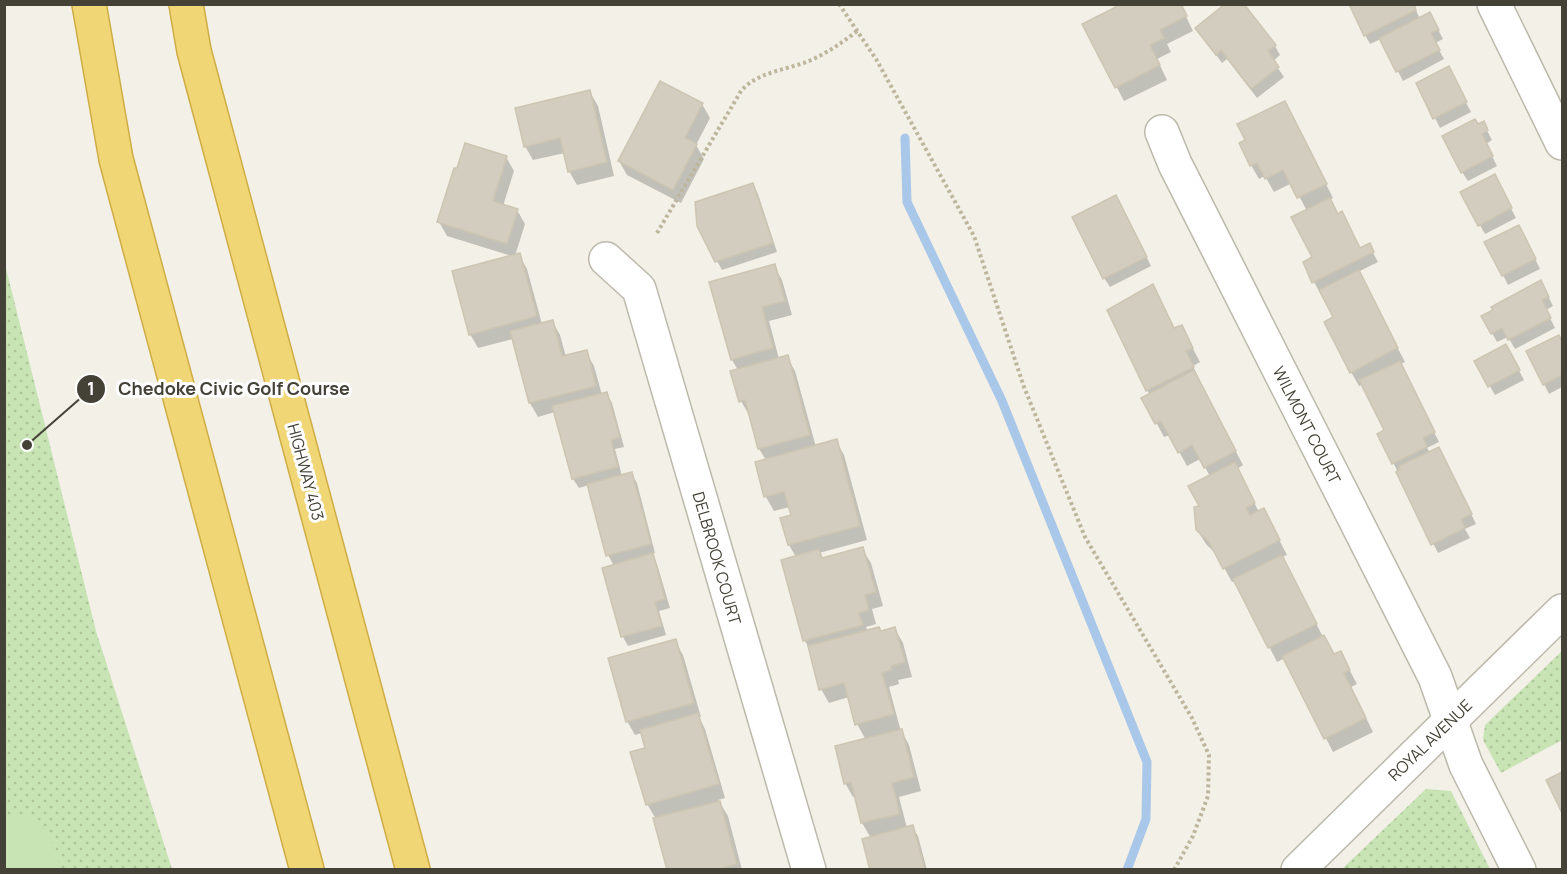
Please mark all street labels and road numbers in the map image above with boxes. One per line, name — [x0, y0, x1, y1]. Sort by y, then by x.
street label: WILMONT COURT — [1268, 363, 1346, 488]
street label: HIGHWAY 403 — [283, 421, 329, 523]
street label: DELBROOK COURT — [687, 489, 747, 627]
street label: ROYAL AVENUE — [1383, 694, 1477, 786]

